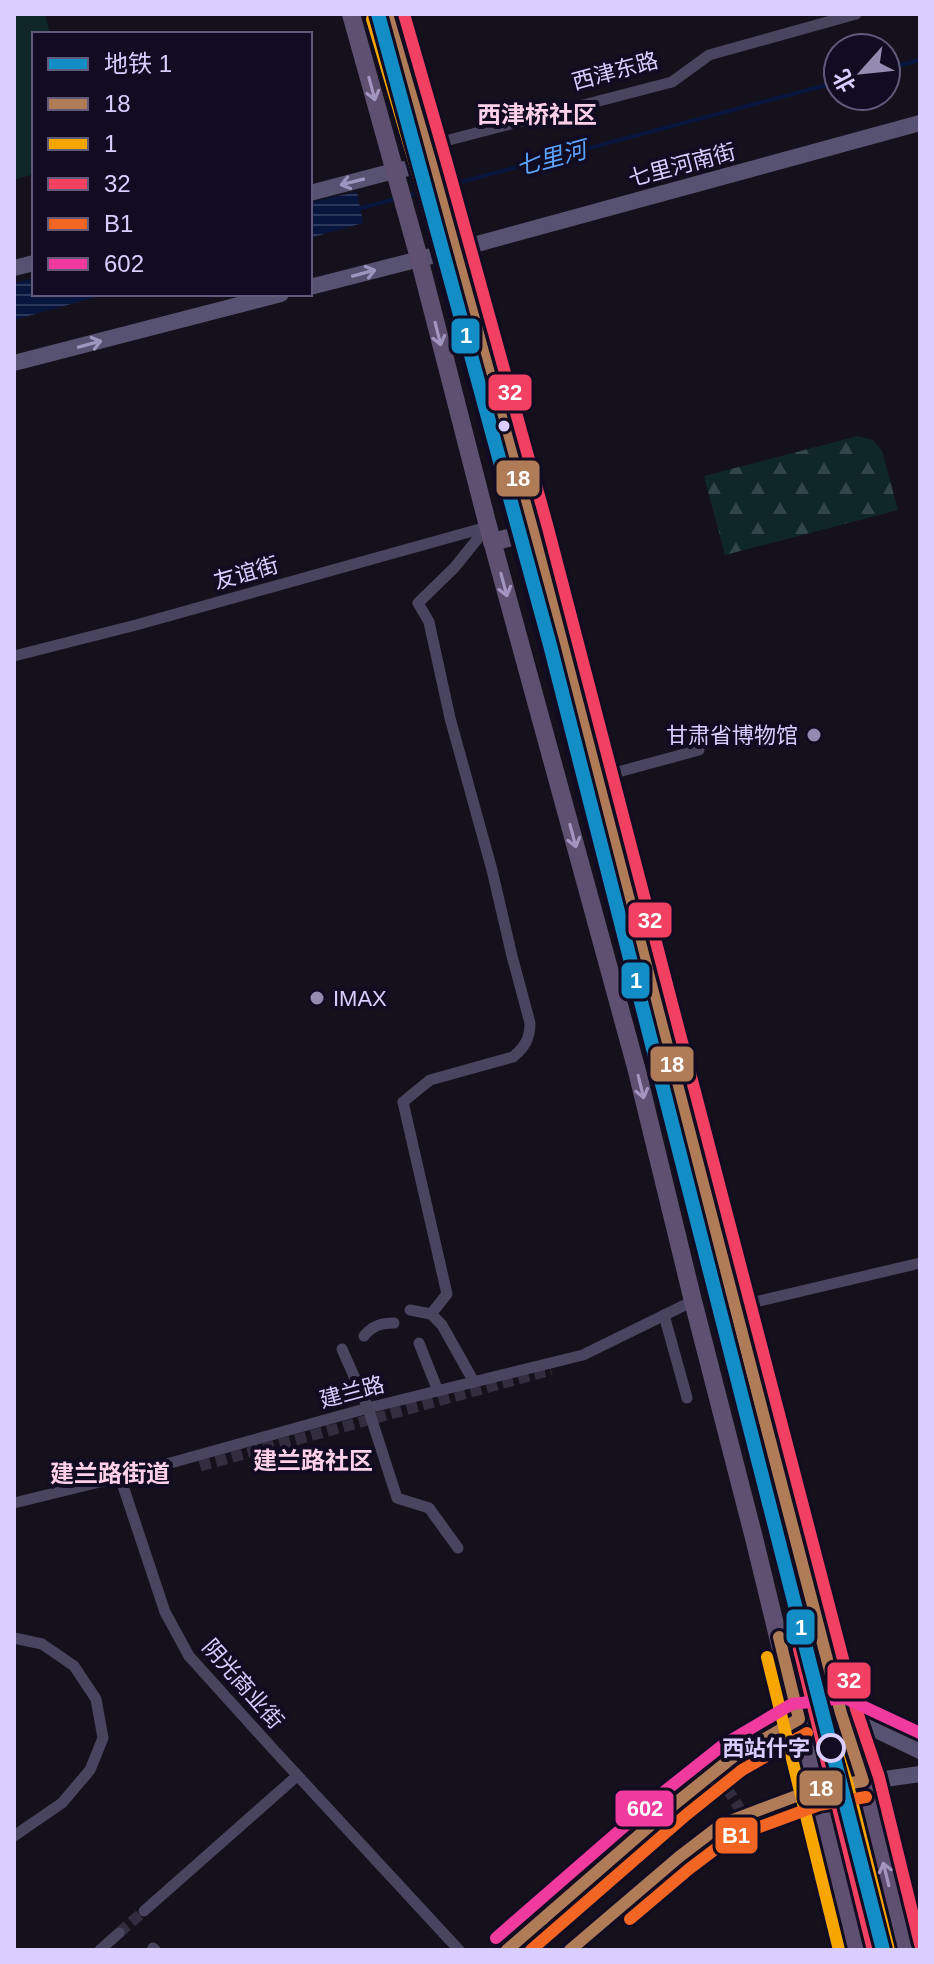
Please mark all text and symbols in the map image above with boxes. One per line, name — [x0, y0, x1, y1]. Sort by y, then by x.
legend — [32, 32, 312, 296]
north arrow — [822, 32, 902, 112]
street label: 西津东路 — [569, 48, 661, 94]
text: 地铁 1 — [104, 50, 172, 77]
text: 北 — [828, 65, 861, 96]
one-way arrow — [365, 76, 380, 102]
text: 18 — [104, 90, 131, 117]
district label: 西津桥社区 — [477, 101, 597, 128]
text: 1 — [104, 130, 117, 157]
water label: 七里河 — [513, 135, 593, 180]
street label: 七里河南街 — [626, 139, 738, 191]
text: 32 — [104, 170, 131, 197]
one-way arrow — [340, 175, 366, 190]
text: B1 — [104, 210, 133, 237]
text: 602 — [104, 250, 144, 277]
one-way arrow — [351, 264, 377, 279]
line badge: 1 — [450, 317, 481, 355]
one-way arrow — [432, 321, 447, 346]
text: 1 — [460, 323, 472, 348]
one-way arrow — [76, 335, 102, 350]
line badge: 32 — [487, 373, 533, 412]
text: 32 — [498, 380, 522, 405]
unlabelled marker — [496, 418, 512, 434]
line badge: 18 — [495, 459, 541, 498]
text: 18 — [506, 466, 530, 491]
street label: 友谊街 — [211, 552, 281, 594]
one-way arrow — [497, 572, 512, 598]
place label: 甘肃省博物馆 — [666, 723, 798, 748]
marker: 甘肃省博物馆 — [805, 726, 823, 744]
one-way arrow — [566, 823, 581, 849]
line badge: 32 — [627, 901, 673, 939]
text: 32 — [638, 908, 662, 933]
line badge: 1 — [620, 961, 651, 1000]
text: 1 — [630, 968, 642, 993]
place label: IMAX — [333, 986, 387, 1011]
marker: IMAX — [308, 989, 326, 1007]
line badge: 18 — [649, 1045, 695, 1083]
text: 18 — [660, 1052, 684, 1077]
one-way arrow — [634, 1074, 649, 1099]
street label: 建兰路 — [317, 1371, 387, 1413]
district label: 建兰路社区 — [253, 1447, 373, 1474]
district label: 建兰路街道 — [50, 1460, 170, 1487]
line badge: 1 — [785, 1608, 816, 1646]
text: 1 — [795, 1615, 807, 1640]
street label: 阴光商业街 — [197, 1634, 289, 1734]
line badge: 32 — [826, 1661, 872, 1700]
text: 32 — [837, 1668, 861, 1693]
marker: 西站什字 — [817, 1734, 845, 1762]
place label: 西站什字 — [722, 1736, 810, 1761]
line badge: 18 — [798, 1769, 844, 1807]
text: 18 — [809, 1776, 833, 1801]
line badge: 602 — [614, 1789, 675, 1828]
text: 602 — [627, 1796, 663, 1821]
line badge: B1 — [714, 1816, 759, 1855]
text: B1 — [722, 1823, 750, 1848]
one-way arrow — [878, 1862, 893, 1888]

